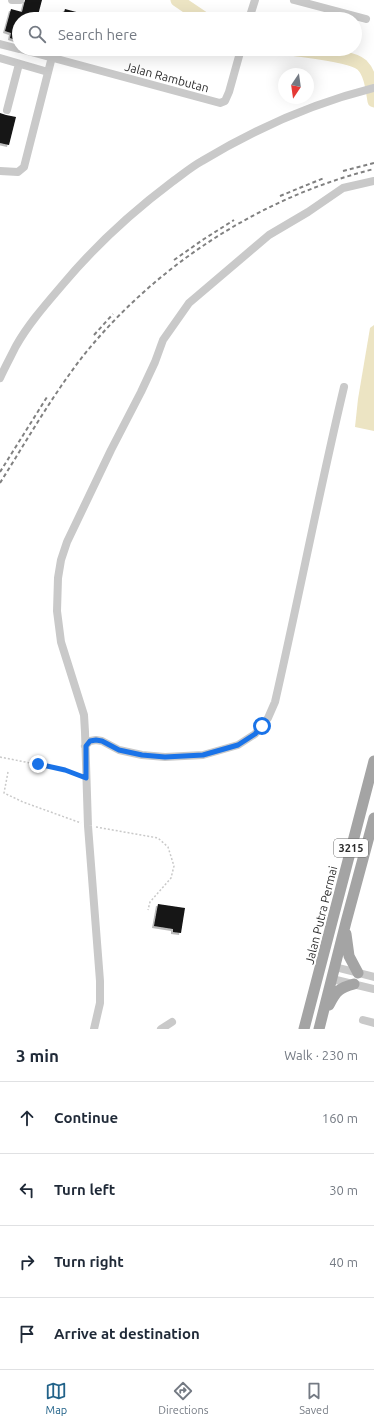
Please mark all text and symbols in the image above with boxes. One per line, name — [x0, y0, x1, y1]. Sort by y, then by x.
search box — [12, 12, 362, 56]
icon: search — [26, 23, 48, 45]
text: Search here — [58, 26, 137, 43]
street label: Jalan Rambutan — [124, 60, 210, 94]
north arrow — [278, 68, 314, 104]
route start — [253, 717, 271, 735]
route end — [29, 755, 47, 773]
road number: 3215 — [334, 839, 368, 857]
street label: Jalan Putra Permai — [303, 864, 340, 965]
text: 3 min — [16, 1046, 59, 1065]
text: Walk · 230 m — [284, 1048, 358, 1062]
icon: ahead — [16, 1107, 38, 1129]
text: Continue — [54, 1109, 118, 1126]
text: 160 m — [322, 1111, 358, 1125]
icon: left — [16, 1179, 38, 1201]
text: Turn left — [54, 1181, 115, 1198]
text: 30 m — [329, 1183, 358, 1197]
icon: right — [16, 1251, 38, 1273]
text: Turn right — [54, 1253, 124, 1270]
text: 40 m — [329, 1255, 358, 1269]
icon: arrive — [16, 1323, 38, 1345]
text: Arrive at destination — [54, 1325, 200, 1342]
tab: Map — [45, 1380, 67, 1416]
tab: Directions — [158, 1380, 209, 1416]
tab: Saved — [299, 1380, 329, 1416]

